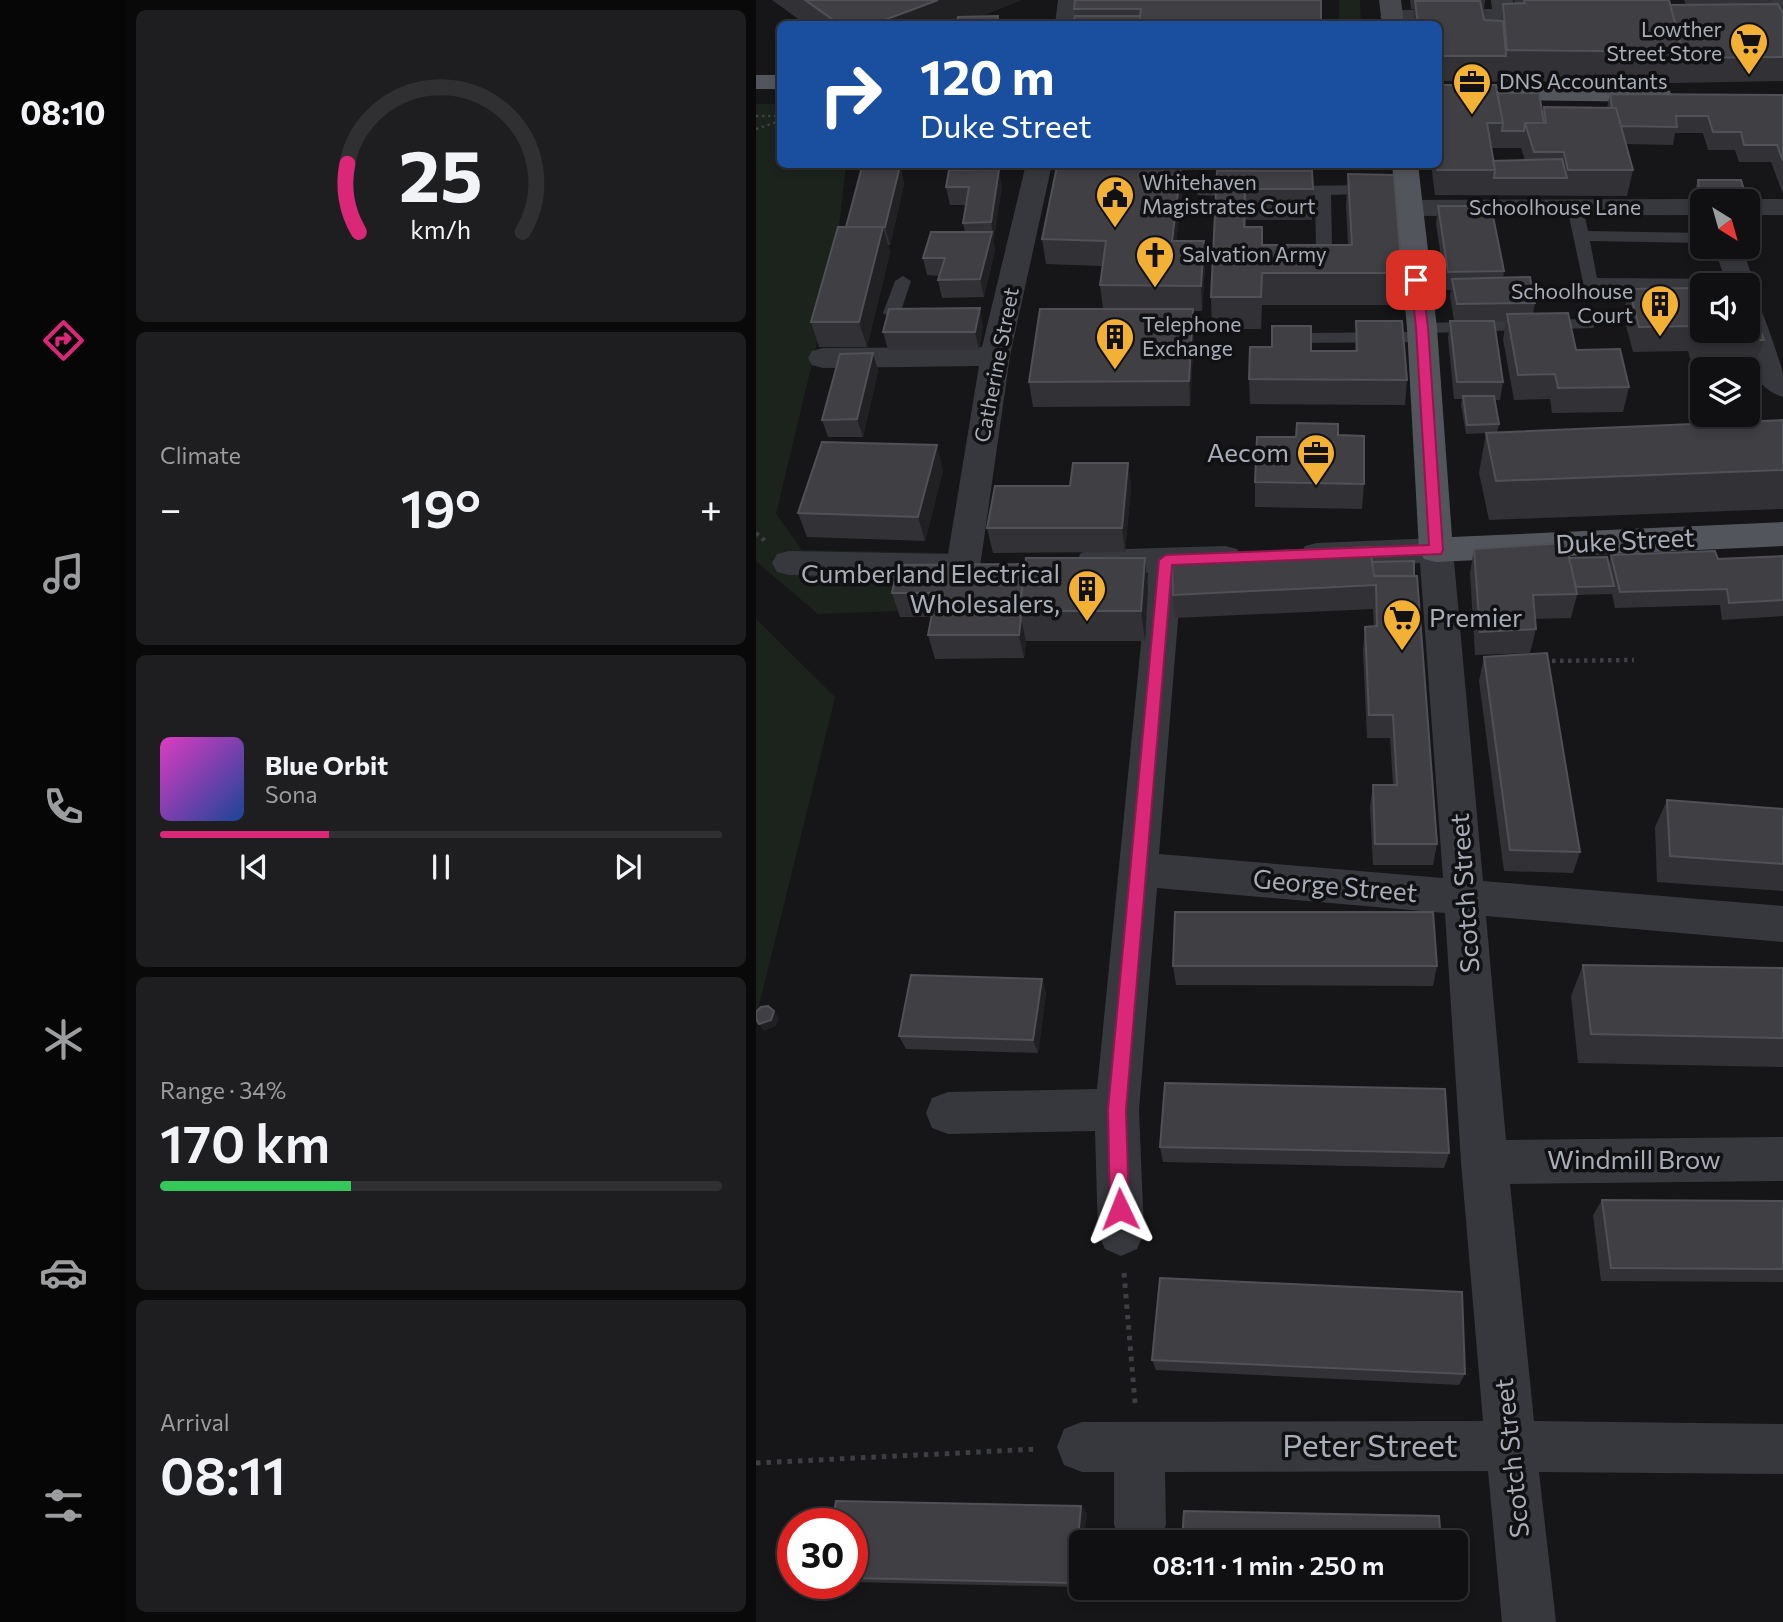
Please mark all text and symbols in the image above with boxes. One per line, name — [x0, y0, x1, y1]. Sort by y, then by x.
place label: Lowther Street Store — [1606, 16, 1722, 65]
supermarket icon: Lowther Street Store — [1728, 21, 1770, 76]
text: 120 m — [920, 45, 1054, 105]
icon: right — [805, 49, 896, 140]
office icon: DNS Accountants — [1451, 61, 1493, 116]
place label: DNS Accountants — [1499, 68, 1668, 93]
text: 08:10 — [20, 92, 106, 132]
text: Duke Street — [920, 105, 1092, 145]
text: 25 — [399, 129, 483, 218]
place label: Whitehaven Magistrates Court — [1142, 169, 1316, 218]
public building icon: Whitehaven Magistrates Court — [1094, 174, 1136, 229]
north arrow — [1690, 189, 1760, 259]
map controls — [1690, 189, 1760, 427]
street label: Schoolhouse Lane — [1469, 194, 1641, 219]
text: km/h — [411, 214, 471, 244]
church icon: Salvation Army — [1134, 234, 1176, 289]
place label: Salvation Army — [1182, 241, 1327, 266]
pin — [1386, 250, 1446, 310]
icon: arrive — [1397, 261, 1435, 299]
button: sound — [1690, 273, 1760, 343]
place label: Schoolhouse Court — [1511, 278, 1633, 327]
building icon: Schoolhouse Court — [1639, 283, 1681, 338]
street label: Catherine Street — [968, 285, 1023, 444]
place label: Telephone Exchange — [1142, 311, 1241, 360]
icon: directions — [39, 316, 88, 365]
building icon: Telephone Exchange — [1094, 316, 1136, 371]
button: layers — [1690, 357, 1760, 427]
office icon: Aecom — [1295, 432, 1337, 487]
place label: Aecom — [1207, 436, 1289, 467]
text: Climate — [160, 441, 241, 469]
text: 19° — [400, 475, 481, 539]
text: − — [160, 484, 182, 531]
text: + — [700, 484, 722, 531]
street label: Duke Street — [1555, 520, 1695, 559]
icon: music — [39, 549, 88, 598]
place label: Cumberland Electrical Wholesalers, — [801, 557, 1060, 618]
building icon: Cumberland Electrical Wholesalers, — [1066, 568, 1108, 623]
supermarket icon: Premier — [1381, 597, 1423, 652]
place label: Premier — [1429, 601, 1522, 632]
text: Blue Orbit — [265, 749, 388, 780]
text: Sona — [265, 780, 317, 808]
icon: phone — [39, 782, 88, 831]
street label: Scotch Street — [1442, 812, 1485, 974]
icon: previous — [235, 848, 273, 886]
icon: pause — [422, 848, 460, 886]
icon: next — [609, 848, 647, 886]
street label: George Street — [1252, 862, 1419, 907]
icon: climate — [39, 1015, 88, 1064]
text: Range · 34% — [160, 1076, 286, 1104]
text: 170 km — [160, 1110, 330, 1174]
street label: Windmill Brow — [1547, 1143, 1721, 1174]
position arrow — [1083, 1172, 1157, 1246]
icon: car — [39, 1248, 88, 1297]
street label: Scotch Street — [1487, 1377, 1534, 1539]
text: Arrival — [160, 1408, 230, 1436]
street label: Peter Street — [1282, 1424, 1458, 1464]
text: 08:11 — [160, 1442, 286, 1506]
icon: filters — [39, 1481, 88, 1530]
speed limit sign: 30 — [777, 1508, 868, 1599]
text: 08:11 · 1 min · 250 m — [1153, 1549, 1384, 1580]

